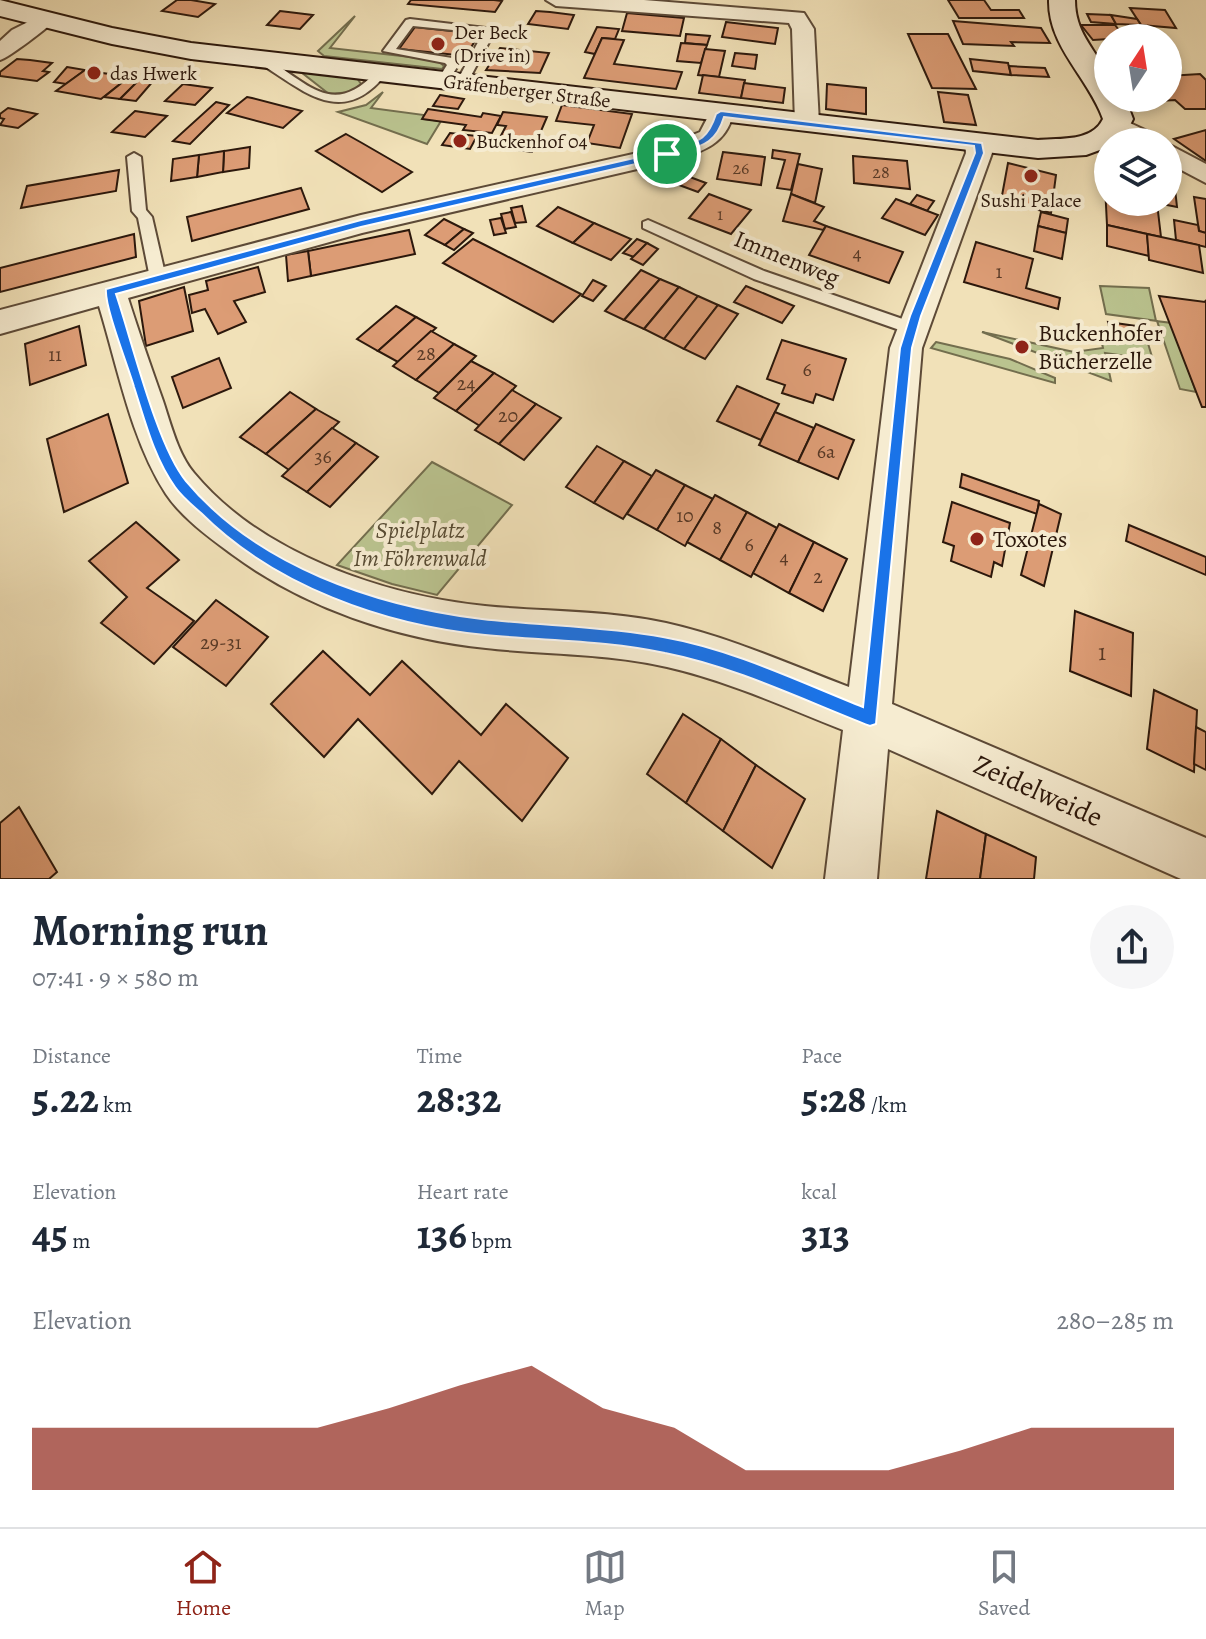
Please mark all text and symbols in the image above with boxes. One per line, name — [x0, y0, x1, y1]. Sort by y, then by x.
place label: Der Beck (Drive in) — [454, 19, 530, 69]
north arrow — [1094, 24, 1182, 112]
map controls — [1094, 24, 1182, 216]
marker: Der Beck (Drive in) — [429, 35, 447, 53]
place label: das Hwerk — [110, 60, 197, 87]
marker: das Hwerk — [85, 64, 103, 82]
street label: Gräfenberger Straße — [442, 67, 612, 115]
pin — [633, 120, 701, 188]
place label: Buckenhof 04 — [476, 128, 588, 155]
button: layers — [1094, 128, 1182, 216]
marker: Buckenhof 04 — [451, 132, 469, 150]
icon: arrive — [645, 132, 689, 176]
house number: 26 — [733, 156, 749, 180]
house number: 28 — [872, 160, 890, 184]
marker: Sushi Palace — [1022, 167, 1040, 185]
place label: Sushi Palace — [980, 187, 1082, 214]
house number: 1 — [717, 202, 723, 226]
street label: Immenweg — [730, 222, 844, 294]
house number: 4 — [852, 240, 862, 267]
house number: 1 — [996, 258, 1003, 285]
place label: Buckenhofer Bücherzelle — [1038, 317, 1163, 377]
marker: Buckenhofer Bücherzelle — [1013, 338, 1031, 356]
house number: 28 — [416, 340, 436, 367]
house number: 11 — [48, 341, 62, 368]
house number: 6 — [802, 356, 812, 383]
house number: 24 — [457, 370, 475, 397]
house number: 20 — [498, 402, 518, 429]
house number: 6a — [817, 438, 836, 465]
house number: 36 — [314, 443, 332, 470]
house number: 10 — [676, 502, 694, 529]
park label: Spielplatz Im Föhrenwald — [353, 514, 487, 574]
house number: 8 — [712, 514, 722, 541]
place label: Toxotes — [993, 523, 1067, 555]
marker: Toxotes — [968, 530, 986, 548]
house number: 6 — [744, 531, 754, 558]
house number: 4 — [779, 544, 789, 571]
house number: 2 — [813, 563, 823, 590]
house number: 29-31 — [200, 629, 242, 656]
house number: 1 — [1098, 636, 1106, 668]
street label: Zeidelweide — [967, 746, 1109, 836]
text: Morning run — [32, 900, 268, 960]
button: share — [1090, 905, 1174, 989]
text: 07:41 · 9 × 580 m — [32, 960, 199, 995]
text: Distance — [32, 1041, 111, 1071]
text: Time — [417, 1041, 462, 1071]
text: Pace — [801, 1041, 842, 1071]
text: 5.22 — [32, 1071, 99, 1126]
text: 28:32 — [417, 1071, 501, 1126]
text: 5:28 — [801, 1071, 866, 1126]
text: km — [99, 1090, 132, 1120]
text: /km — [866, 1090, 907, 1120]
text: Elevation — [32, 1177, 116, 1207]
text: Heart rate — [417, 1177, 509, 1207]
text: kcal — [801, 1177, 837, 1207]
text: 45 — [32, 1207, 68, 1262]
text: 136 — [417, 1207, 467, 1262]
text: 313 — [801, 1207, 850, 1262]
text: m — [68, 1226, 91, 1256]
text: bpm — [467, 1226, 512, 1256]
text: Elevation — [32, 1303, 132, 1338]
text: 280–285 m — [1056, 1303, 1174, 1338]
tab: Home — [176, 1545, 231, 1623]
tab: Map — [583, 1545, 627, 1623]
tab: Saved — [978, 1545, 1030, 1623]

